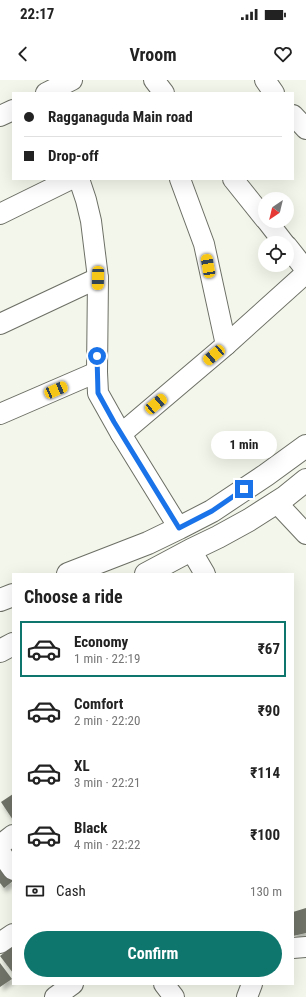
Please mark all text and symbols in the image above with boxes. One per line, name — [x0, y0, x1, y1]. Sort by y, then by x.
text: 22:17 — [20, 5, 54, 23]
icon: back — [12, 43, 34, 65]
icon: heart — [272, 43, 294, 65]
text: Vroom — [129, 44, 177, 65]
text: Ragganaguda Main road — [48, 108, 193, 126]
text: Drop-off — [48, 147, 99, 165]
north arrow — [258, 192, 294, 228]
map controls — [258, 192, 294, 272]
button: locate — [258, 236, 294, 272]
car — [200, 253, 216, 279]
car — [92, 266, 104, 290]
car — [201, 343, 227, 367]
route start — [88, 347, 106, 365]
car — [43, 380, 69, 400]
car — [143, 392, 169, 416]
callout: 1 min — [211, 431, 277, 459]
text: 1 min — [230, 437, 258, 452]
route end — [235, 480, 253, 498]
text: Choose a ride — [24, 586, 123, 607]
icon: car — [26, 631, 62, 667]
text: Economy — [74, 633, 128, 651]
text: ₹67 — [258, 640, 280, 658]
text: 1 min · 22:19 — [74, 651, 140, 666]
icon: car — [26, 693, 62, 729]
text: Comfort — [74, 695, 123, 713]
text: ₹90 — [258, 702, 280, 720]
text: 2 min · 22:20 — [74, 713, 140, 728]
icon: car — [26, 755, 62, 791]
text: XL — [74, 757, 90, 775]
text: ₹114 — [250, 764, 280, 782]
text: 3 min · 22:21 — [74, 775, 140, 790]
icon: car — [26, 817, 62, 853]
text: Black — [74, 819, 107, 837]
text: ₹100 — [250, 826, 280, 844]
text: 4 min · 22:22 — [74, 837, 140, 852]
icon: cash — [24, 880, 46, 902]
text: Cash — [56, 882, 86, 900]
text: 130 m — [250, 884, 282, 899]
button: Confirm — [24, 931, 282, 977]

